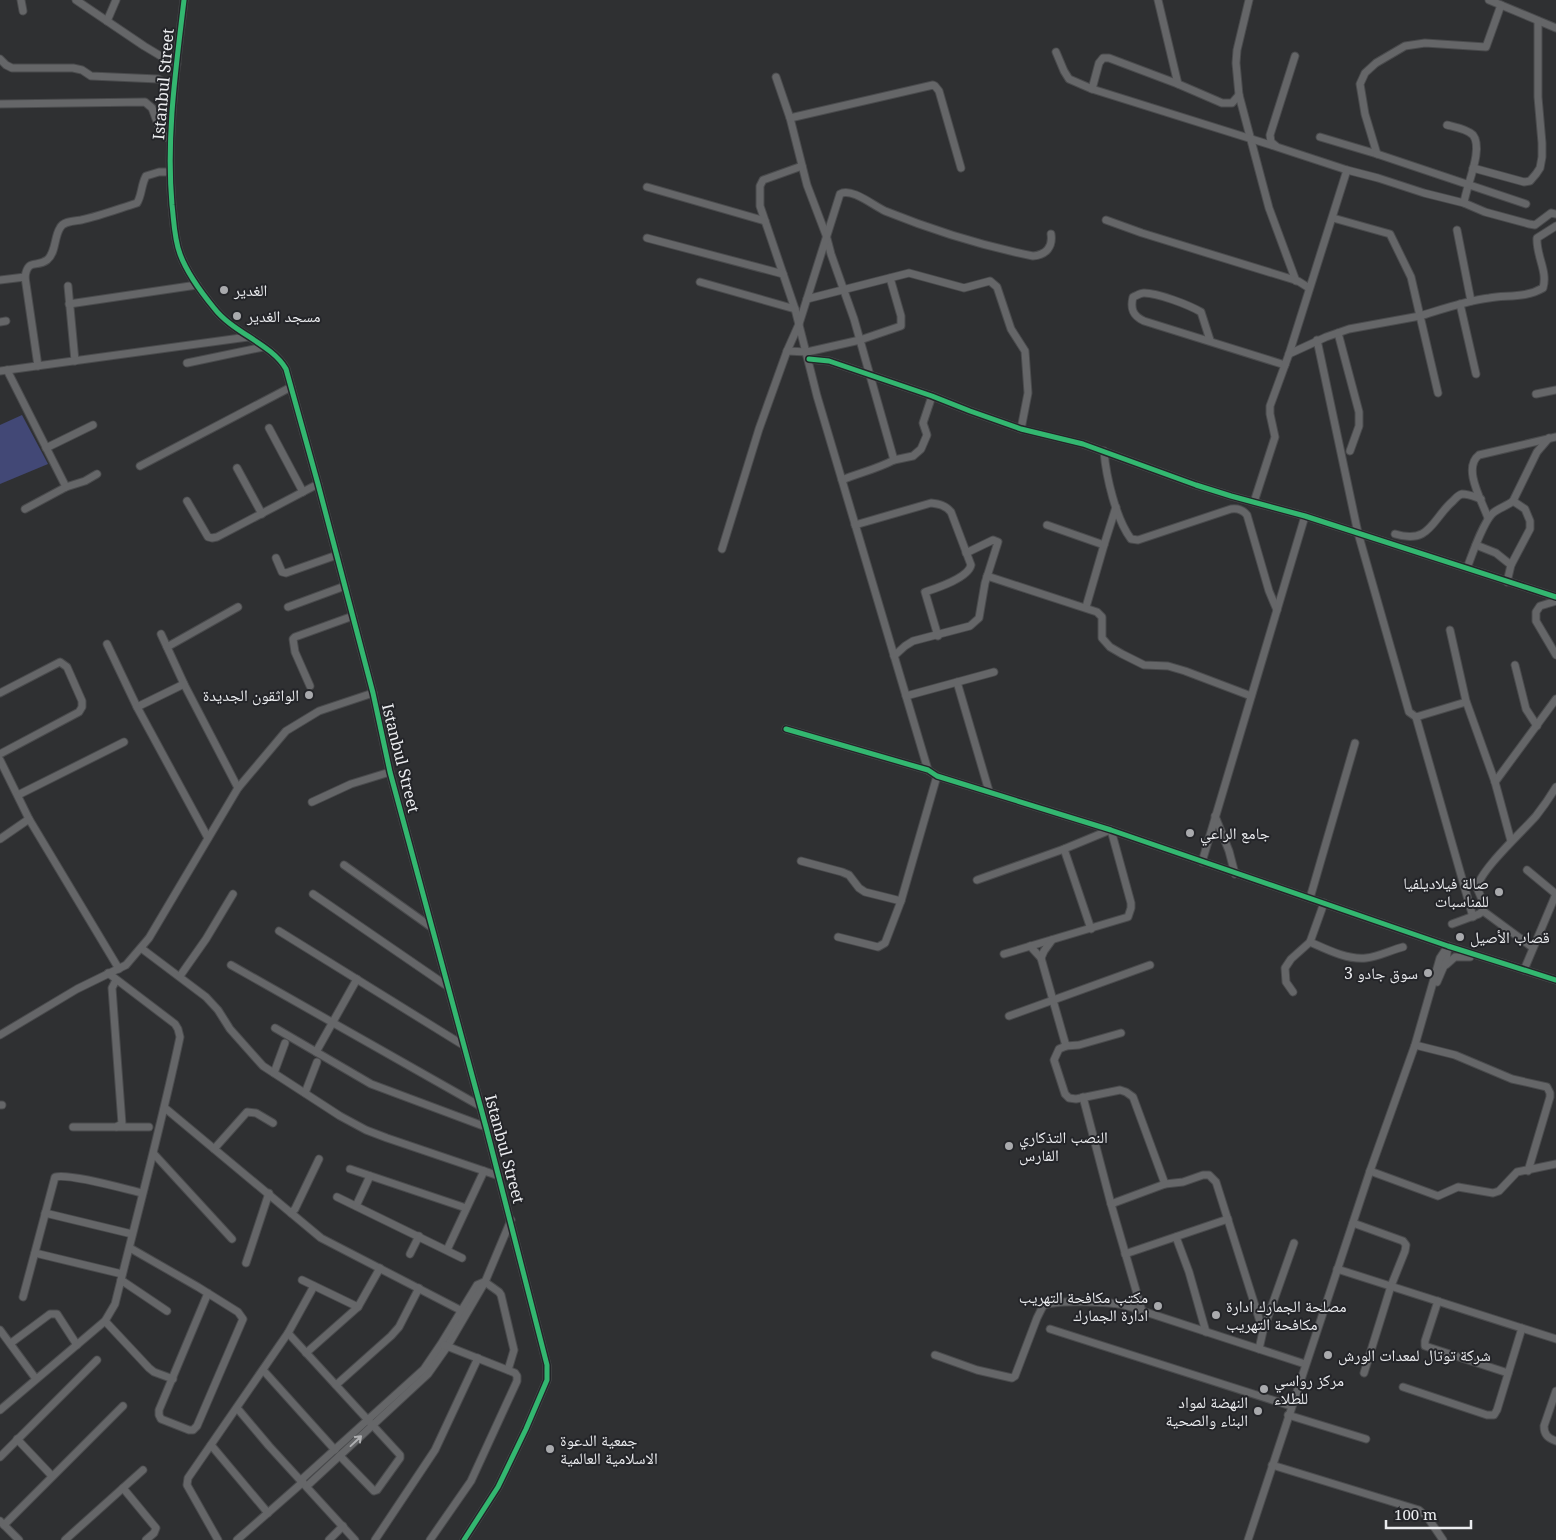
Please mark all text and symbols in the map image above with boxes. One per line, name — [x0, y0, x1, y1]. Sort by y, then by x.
street label: Istanbul Street — [147, 27, 179, 141]
place label: الغدير — [233, 279, 267, 301]
marker: الغدير — [218, 284, 230, 296]
place label: مسجد الغدير — [246, 305, 321, 327]
marker: مسجد الغدير — [231, 310, 243, 322]
place label: الواثقون الجديدة — [203, 684, 299, 706]
marker: الواثقون الجديدة — [303, 689, 315, 701]
street label: Istanbul Street — [377, 701, 425, 815]
place label: جامع الراعي — [1200, 822, 1270, 846]
marker: جامع الراعي — [1184, 827, 1196, 839]
place label: صالة فيلاديلفيا للمناسبات — [1403, 872, 1489, 912]
marker: صالة فيلاديلفيا للمناسبات — [1493, 886, 1505, 898]
place label: قصاب الأصيل — [1470, 926, 1550, 948]
marker: قصاب الأصيل — [1454, 931, 1466, 943]
place label: سوق جادو 3 — [1344, 962, 1418, 984]
marker: سوق جادو 3 — [1422, 967, 1434, 979]
street label: Istanbul Street — [480, 1092, 530, 1206]
place label: النصب التذكاري الفارس — [1019, 1126, 1108, 1166]
marker: النصب التذكاري الفارس — [1003, 1140, 1015, 1152]
place label: مكتب مكافحة التهريب ادارة الجمارك — [1019, 1286, 1148, 1326]
place label: مصلحة الجمارك ادارة مكافحة التهريب — [1226, 1295, 1346, 1335]
marker: مكتب مكافحة التهريب ادارة الجمارك — [1152, 1300, 1164, 1312]
marker: مصلحة الجمارك ادارة مكافحة التهريب — [1210, 1309, 1222, 1321]
place label: شركة توتال لمعدات الورش — [1338, 1344, 1491, 1366]
marker: شركة توتال لمعدات الورش — [1322, 1349, 1334, 1361]
place label: مركز رواسي للطلاء — [1274, 1369, 1344, 1409]
marker: مركز رواسي للطلاء — [1258, 1383, 1270, 1395]
place label: النهضة لمواد البناء والصحية — [1165, 1391, 1248, 1431]
marker: النهضة لمواد البناء والصحية — [1252, 1405, 1264, 1417]
place label: جمعية الدعوة الاسلامية العالمية — [560, 1429, 658, 1469]
one-way arrow — [349, 1435, 362, 1447]
marker: جمعية الدعوة الاسلامية العالمية — [544, 1443, 556, 1455]
scale bar — [1386, 1498, 1471, 1530]
text: 100 m — [1394, 1504, 1437, 1524]

